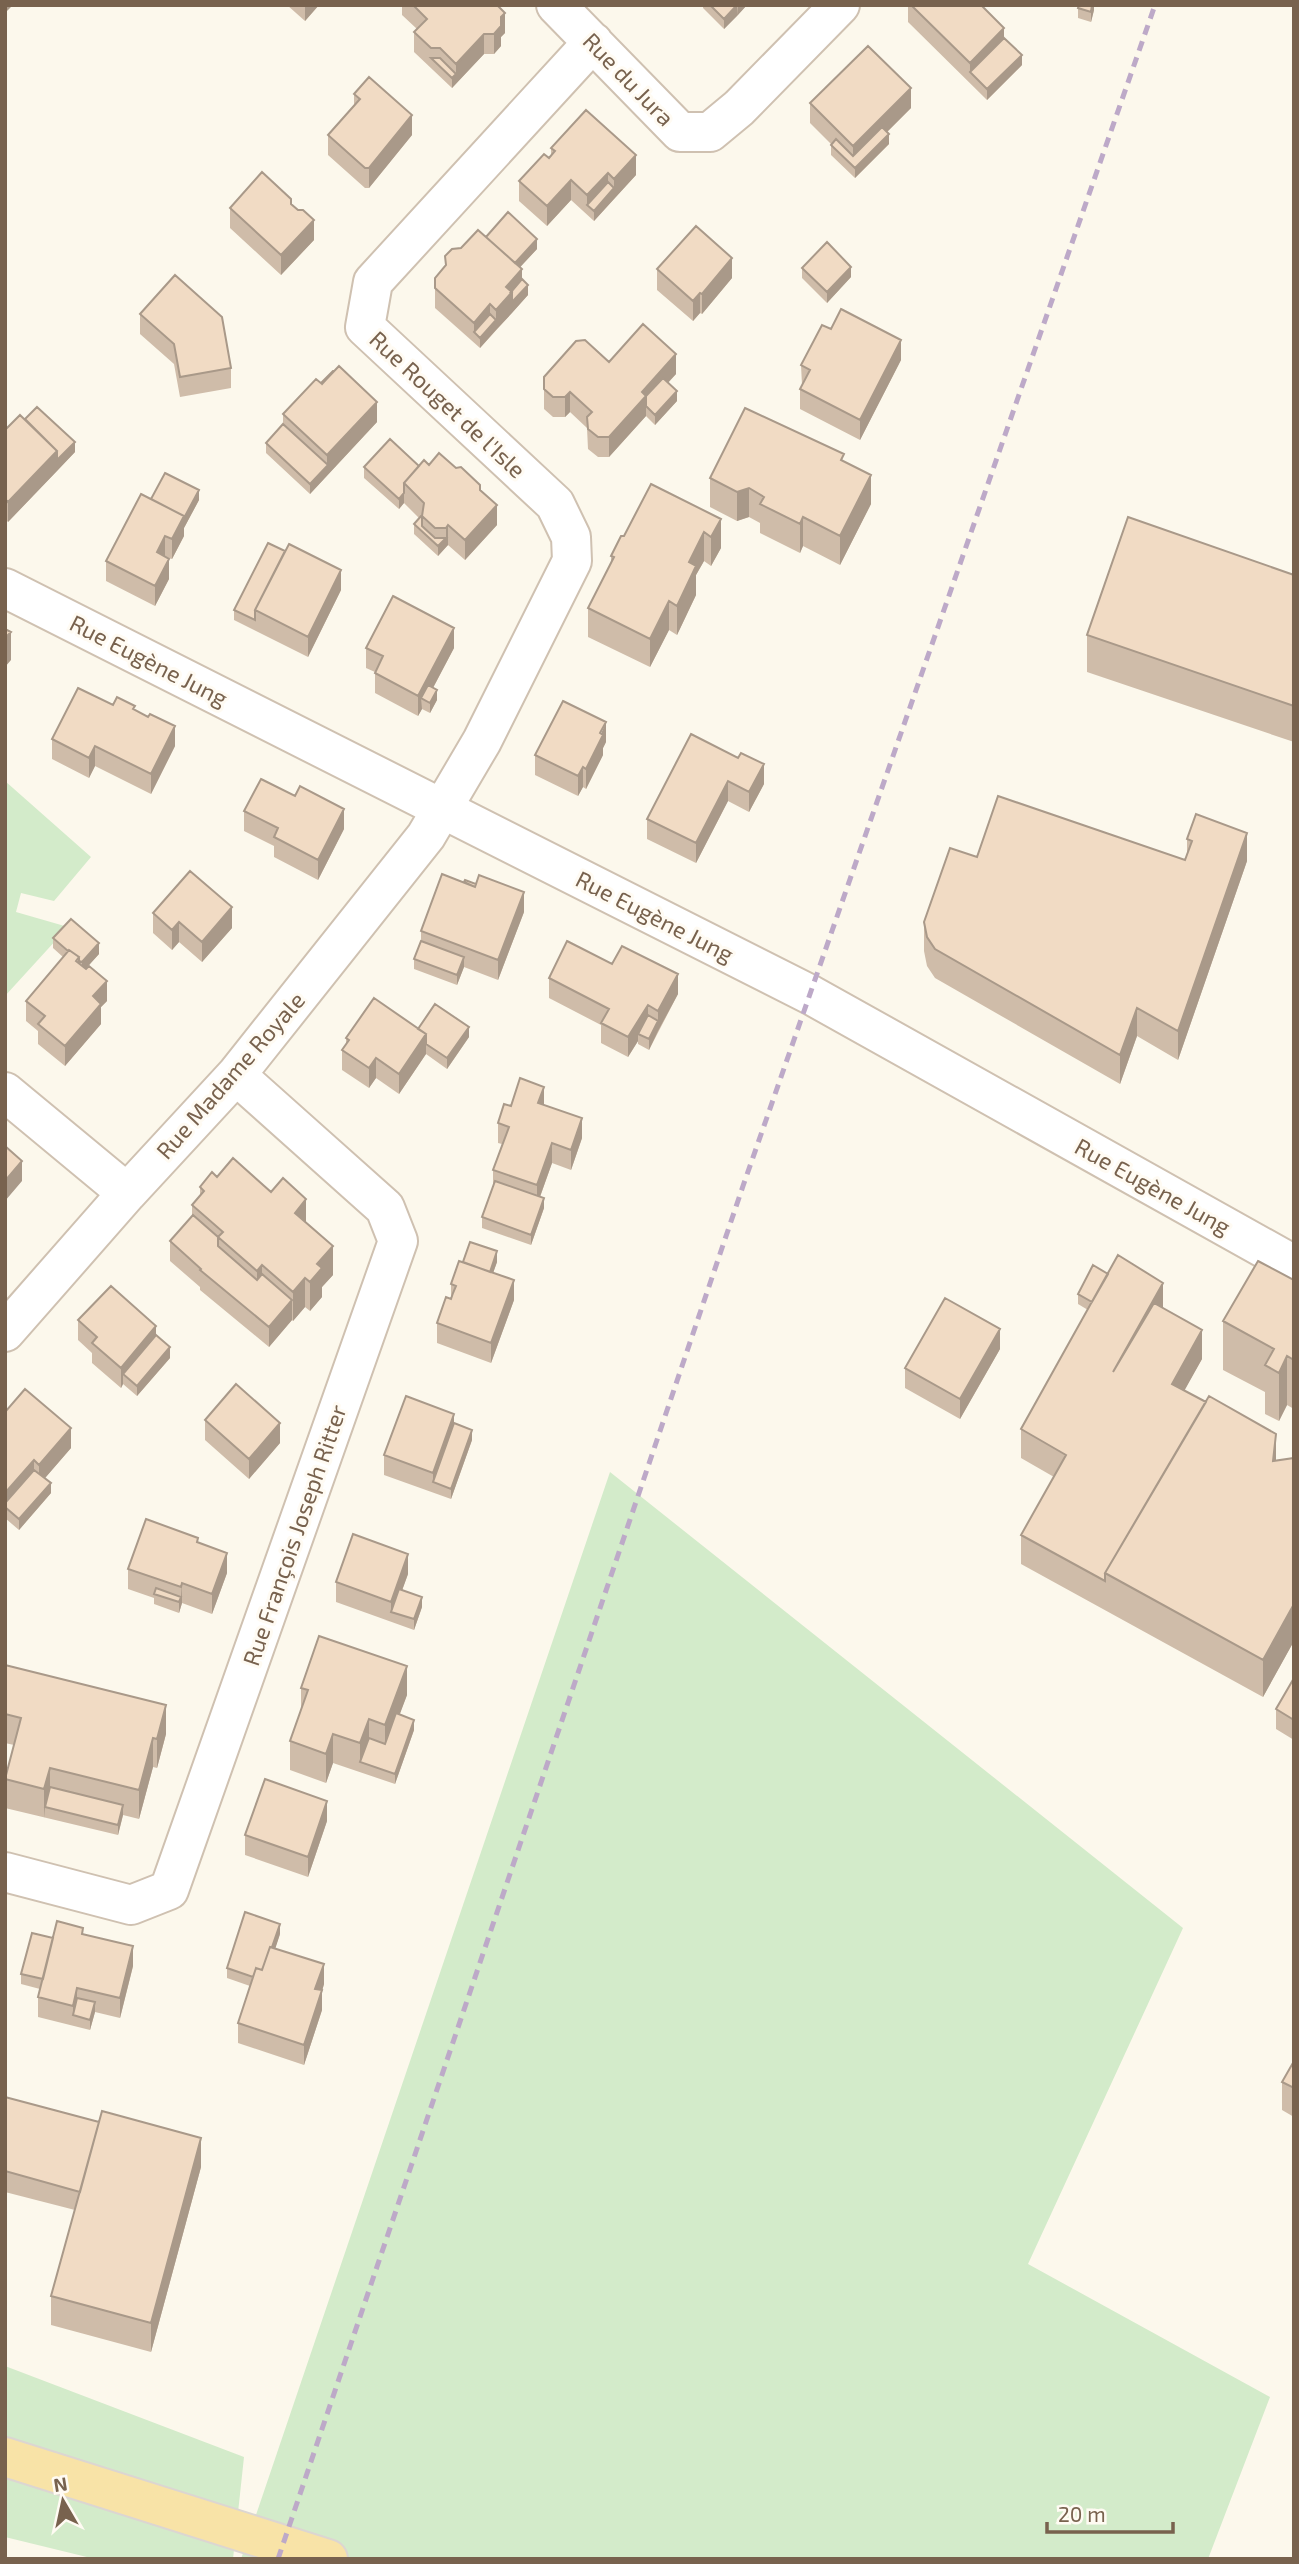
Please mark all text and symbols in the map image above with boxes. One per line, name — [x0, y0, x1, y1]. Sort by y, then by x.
street label: Rue du Jura — [578, 27, 680, 131]
street label: Rue Rouget de l'Isle — [364, 325, 532, 483]
street label: Rue Eugène Jung — [65, 608, 233, 712]
street label: Rue Eugène Jung — [571, 864, 739, 968]
street label: Rue Madame Royale — [150, 986, 310, 1164]
street label: Rue Eugène Jung — [1070, 1132, 1236, 1240]
street label: Rue François Joseph Ritter — [236, 1401, 353, 1669]
north arrow — [28, 2466, 98, 2536]
text: N — [52, 2471, 69, 2496]
scale bar — [1047, 2490, 1173, 2534]
text: 20 m — [1058, 2501, 1106, 2526]

